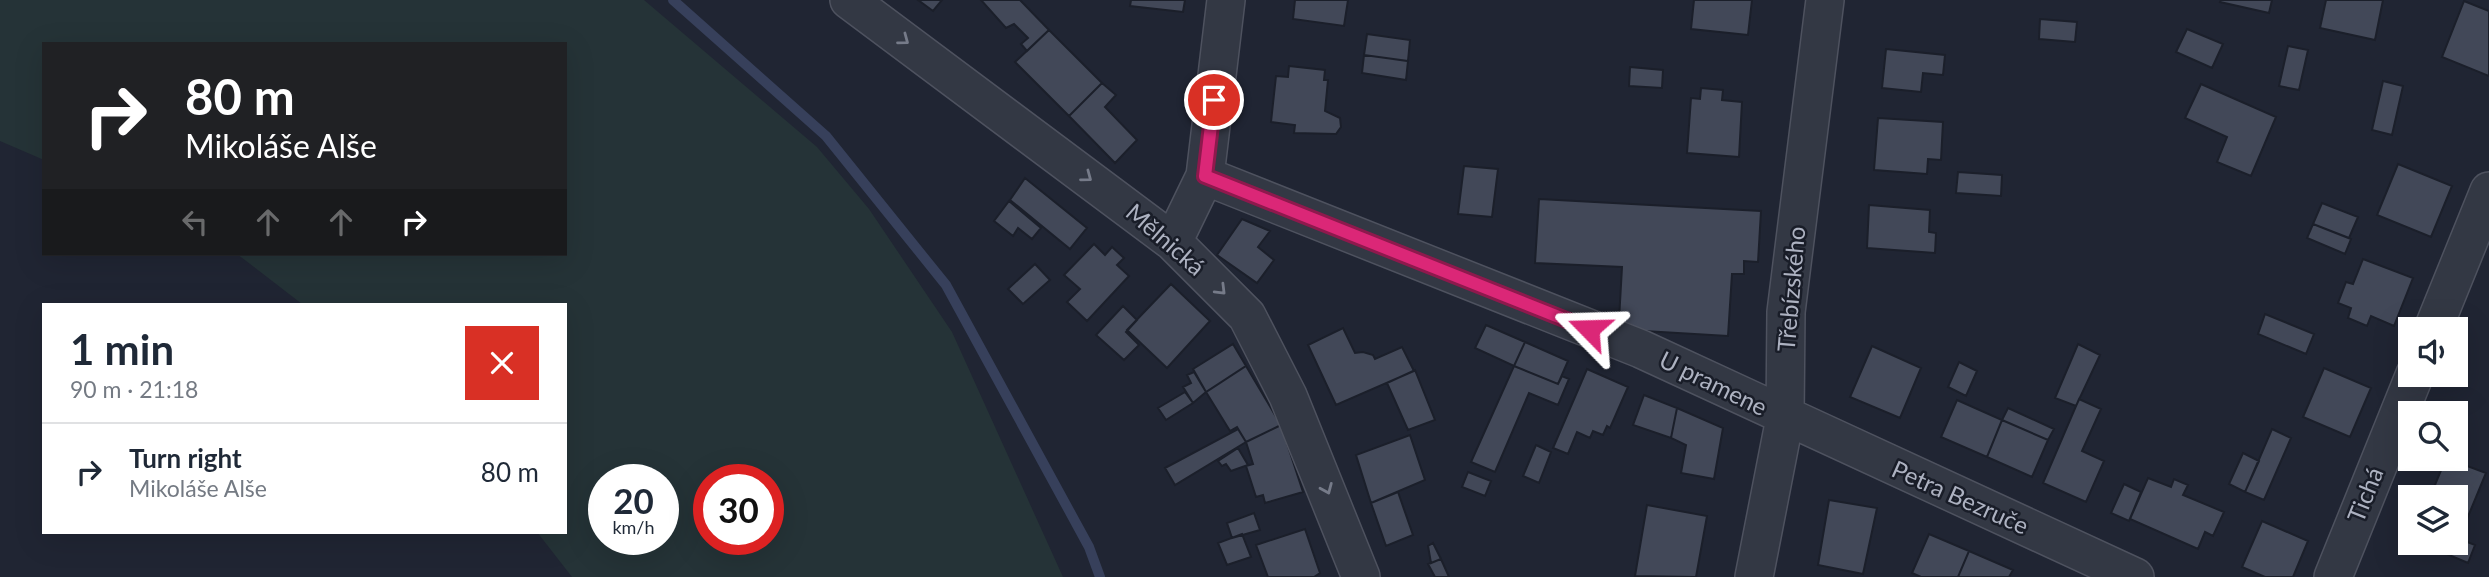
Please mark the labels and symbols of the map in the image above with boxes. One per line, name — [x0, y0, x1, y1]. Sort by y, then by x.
one-way arrow — [897, 32, 909, 45]
pin — [1184, 70, 1244, 130]
one-way arrow — [1079, 168, 1091, 181]
street label: Mělnická — [1121, 197, 1211, 281]
street label: Třebízského — [1771, 225, 1810, 353]
one-way arrow — [1213, 282, 1225, 294]
position arrow — [1552, 292, 1626, 366]
street label: U pramene — [1655, 344, 1772, 421]
street label: Petra Bezruče — [1888, 454, 2033, 540]
street label: Tichá — [2341, 463, 2389, 526]
speed limit sign: 30 — [693, 464, 784, 555]
one-way arrow — [1319, 481, 1333, 494]

